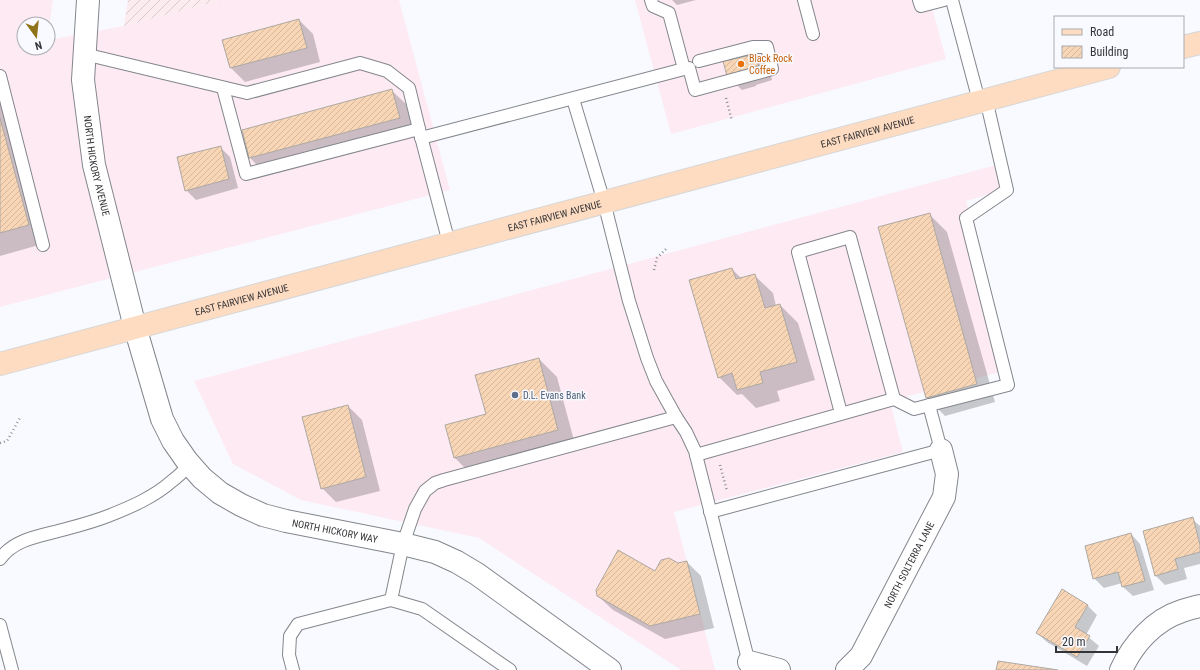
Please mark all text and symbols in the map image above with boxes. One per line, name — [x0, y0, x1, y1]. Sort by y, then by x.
north arrow — [16, 16, 56, 56]
legend — [1054, 16, 1184, 68]
text: Road — [1090, 25, 1114, 39]
text: N — [33, 38, 43, 52]
text: Building — [1090, 45, 1128, 59]
place label: Black Rock Coffee — [749, 53, 793, 76]
marker: Black Rock Coffee — [736, 59, 746, 69]
street label: EAST FAIRVIEW AVENUE — [820, 114, 916, 150]
street label: NORTH HICKORY AVENUE — [82, 115, 112, 217]
street label: EAST FAIRVIEW AVENUE — [507, 198, 603, 234]
street label: EAST FAIRVIEW AVENUE — [194, 282, 290, 318]
marker: D.L. Evans Bank — [510, 390, 520, 400]
place label: D.L. Evans Bank — [523, 390, 586, 401]
street label: NORTH HICKORY WAY — [291, 517, 379, 545]
street label: NORTH SOLTERRA LANE — [882, 520, 936, 610]
scale bar — [1056, 628, 1117, 654]
text: 20 m — [1062, 635, 1086, 649]

